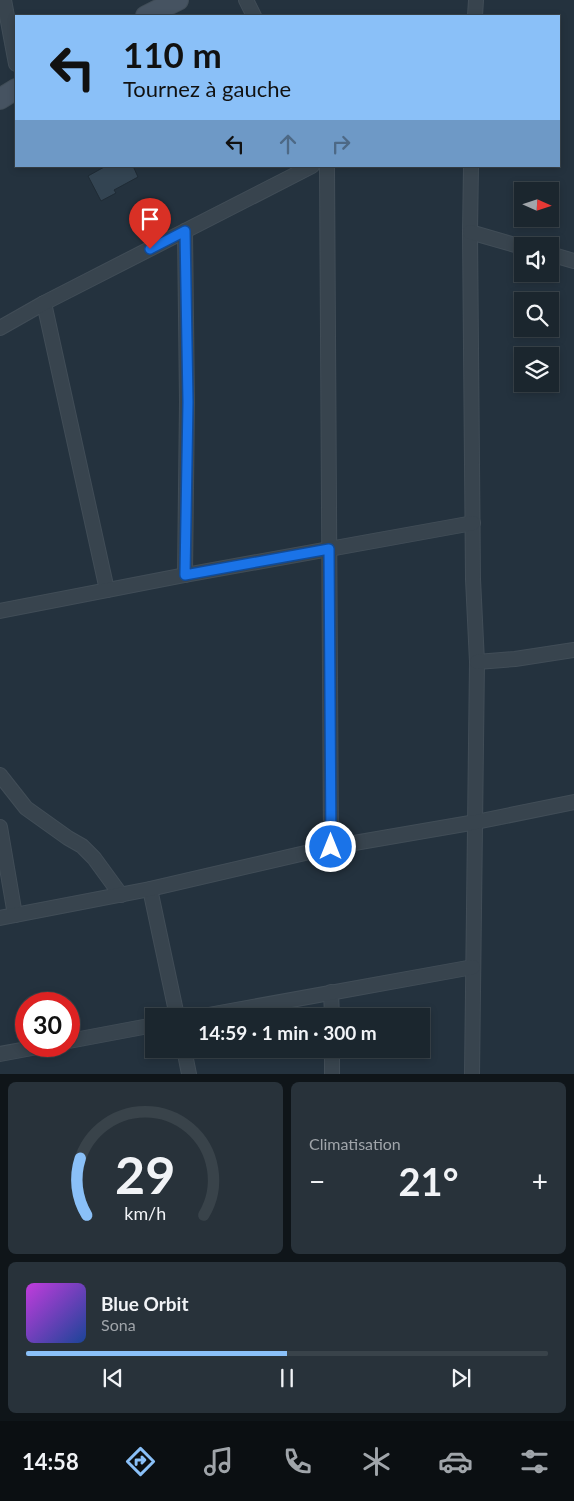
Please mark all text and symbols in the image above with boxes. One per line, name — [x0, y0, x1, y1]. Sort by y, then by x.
text: 110 m — [123, 33, 222, 75]
icon: left — [40, 35, 105, 100]
text: Tournez à gauche — [123, 75, 291, 102]
icon: left — [221, 130, 249, 158]
icon: ahead — [274, 130, 302, 158]
icon: right — [327, 130, 355, 158]
north arrow — [514, 182, 559, 228]
map controls — [514, 182, 559, 392]
pin — [129, 198, 171, 249]
icon: arrive — [136, 205, 164, 233]
button: sound — [514, 237, 559, 282]
button: search — [514, 292, 559, 337]
button: layers — [514, 347, 559, 392]
position arrow — [304, 820, 356, 872]
speed limit sign: 30 — [15, 992, 80, 1057]
text: 14:59 · 1 min · 300 m — [198, 1021, 377, 1044]
text: Climatisation — [309, 1134, 401, 1153]
text: 29 — [115, 1143, 176, 1205]
text: 21° — [399, 1158, 458, 1204]
text: − — [309, 1164, 325, 1198]
text: + — [532, 1164, 548, 1198]
text: km/h — [125, 1202, 166, 1224]
text: Blue Orbit — [101, 1292, 189, 1315]
text: Sona — [101, 1315, 136, 1334]
icon: previous — [99, 1364, 127, 1392]
icon: pause — [273, 1364, 301, 1392]
icon: next — [447, 1364, 475, 1392]
icon: directions — [123, 1444, 158, 1479]
icon: music — [201, 1444, 236, 1479]
icon: phone — [280, 1444, 315, 1479]
icon: climate — [359, 1444, 394, 1479]
icon: car — [438, 1444, 473, 1479]
icon: filters — [517, 1444, 552, 1479]
text: 14:58 — [22, 1448, 79, 1475]

